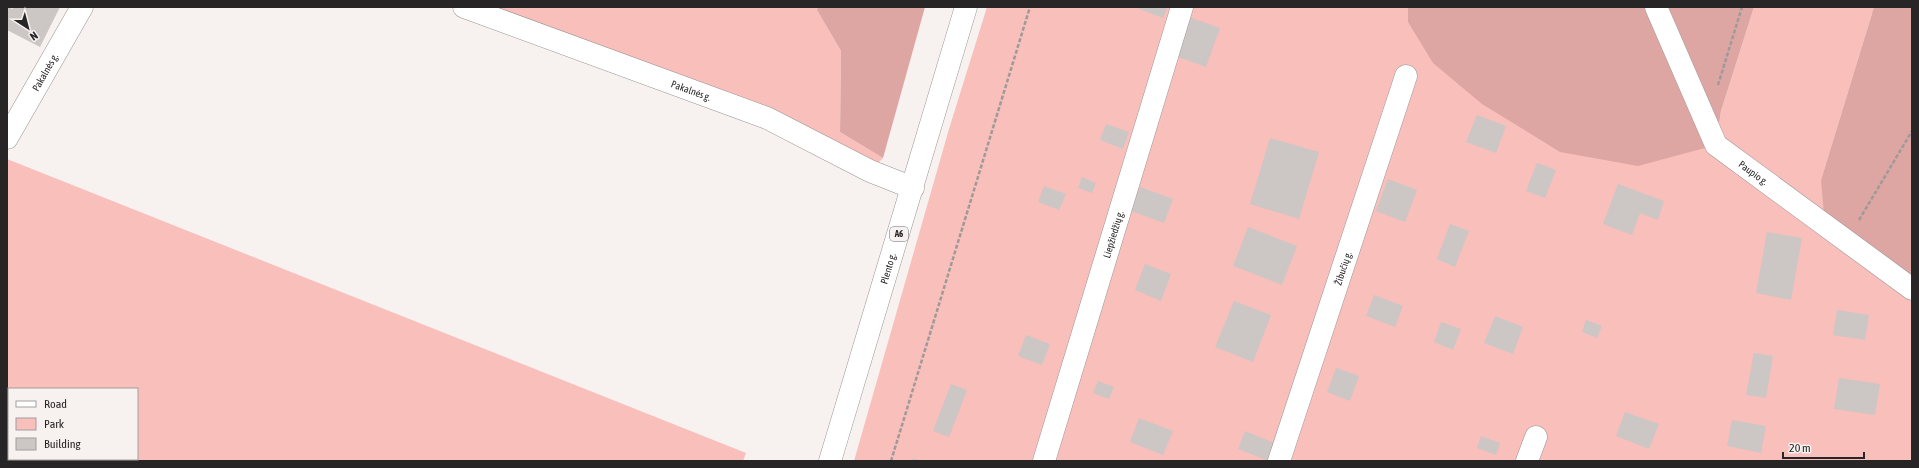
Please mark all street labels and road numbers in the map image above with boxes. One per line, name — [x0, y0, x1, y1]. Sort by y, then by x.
street label: Pakalnės g. — [30, 51, 60, 93]
street label: Pakalnės g. — [670, 78, 713, 103]
street label: Paupio g. — [1736, 159, 1770, 187]
street label: Liepžiedžių g. — [1101, 209, 1126, 259]
road number: A6 — [890, 227, 908, 241]
street label: Žibučių g. — [1332, 250, 1354, 287]
street label: Plento g. — [878, 252, 898, 285]

